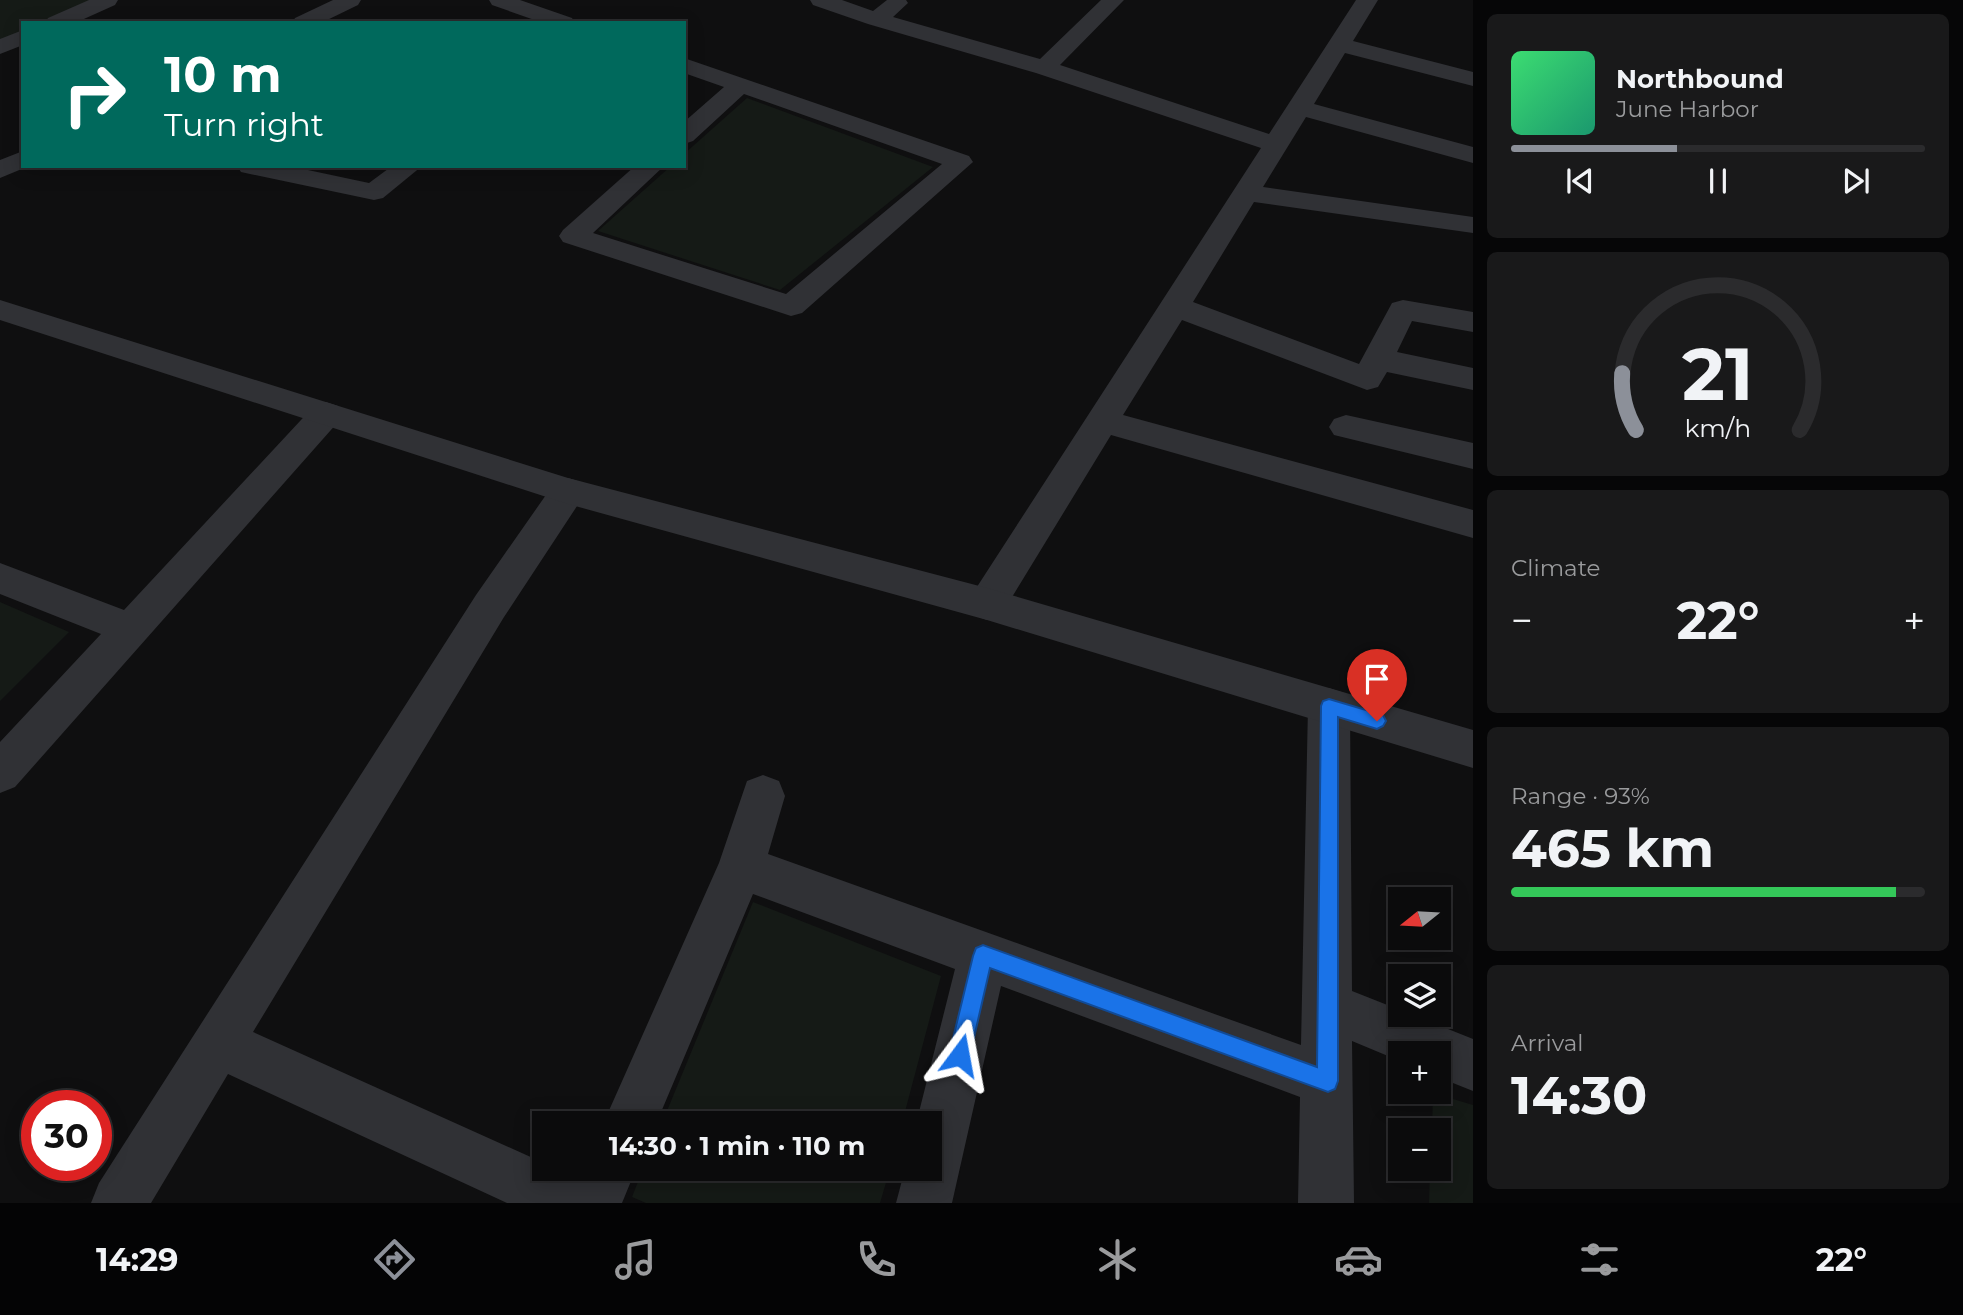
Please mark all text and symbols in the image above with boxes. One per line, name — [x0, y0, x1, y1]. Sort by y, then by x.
text: 10 m — [164, 45, 282, 104]
icon: right — [49, 49, 140, 140]
text: Northbound — [1616, 63, 1784, 95]
text: June Harbor — [1616, 95, 1759, 123]
text: Turn right — [164, 105, 324, 144]
icon: previous — [1561, 162, 1599, 200]
icon: pause — [1699, 162, 1737, 200]
icon: next — [1837, 162, 1875, 200]
text: 21 — [1682, 330, 1754, 418]
text: km/h — [1685, 412, 1751, 442]
text: Climate — [1511, 554, 1600, 582]
text: 22° — [1676, 589, 1760, 652]
text: − — [1511, 597, 1533, 644]
text: + — [1903, 597, 1925, 644]
pin — [1347, 649, 1407, 721]
icon: arrive — [1358, 660, 1396, 698]
text: Range · 93% — [1511, 782, 1650, 810]
text: 465 km — [1511, 817, 1714, 880]
north arrow — [1388, 887, 1451, 950]
map controls — [1388, 887, 1451, 1181]
button: layers — [1388, 964, 1451, 1027]
position arrow — [923, 1018, 997, 1092]
text: Arrival — [1511, 1029, 1584, 1057]
button: + — [1388, 1041, 1451, 1104]
text: 14:30 — [1511, 1064, 1647, 1127]
speed limit sign: 30 — [21, 1090, 112, 1181]
button: − — [1388, 1118, 1451, 1181]
text: 14:30 · 1 min · 110 m — [609, 1130, 865, 1162]
icon: directions — [370, 1235, 419, 1284]
icon: music — [611, 1235, 660, 1284]
icon: phone — [852, 1235, 901, 1284]
icon: climate — [1093, 1235, 1142, 1284]
icon: car — [1334, 1235, 1383, 1284]
icon: filters — [1575, 1235, 1624, 1284]
text: 14:29 — [96, 1240, 178, 1279]
text: 22° — [1816, 1240, 1867, 1279]

